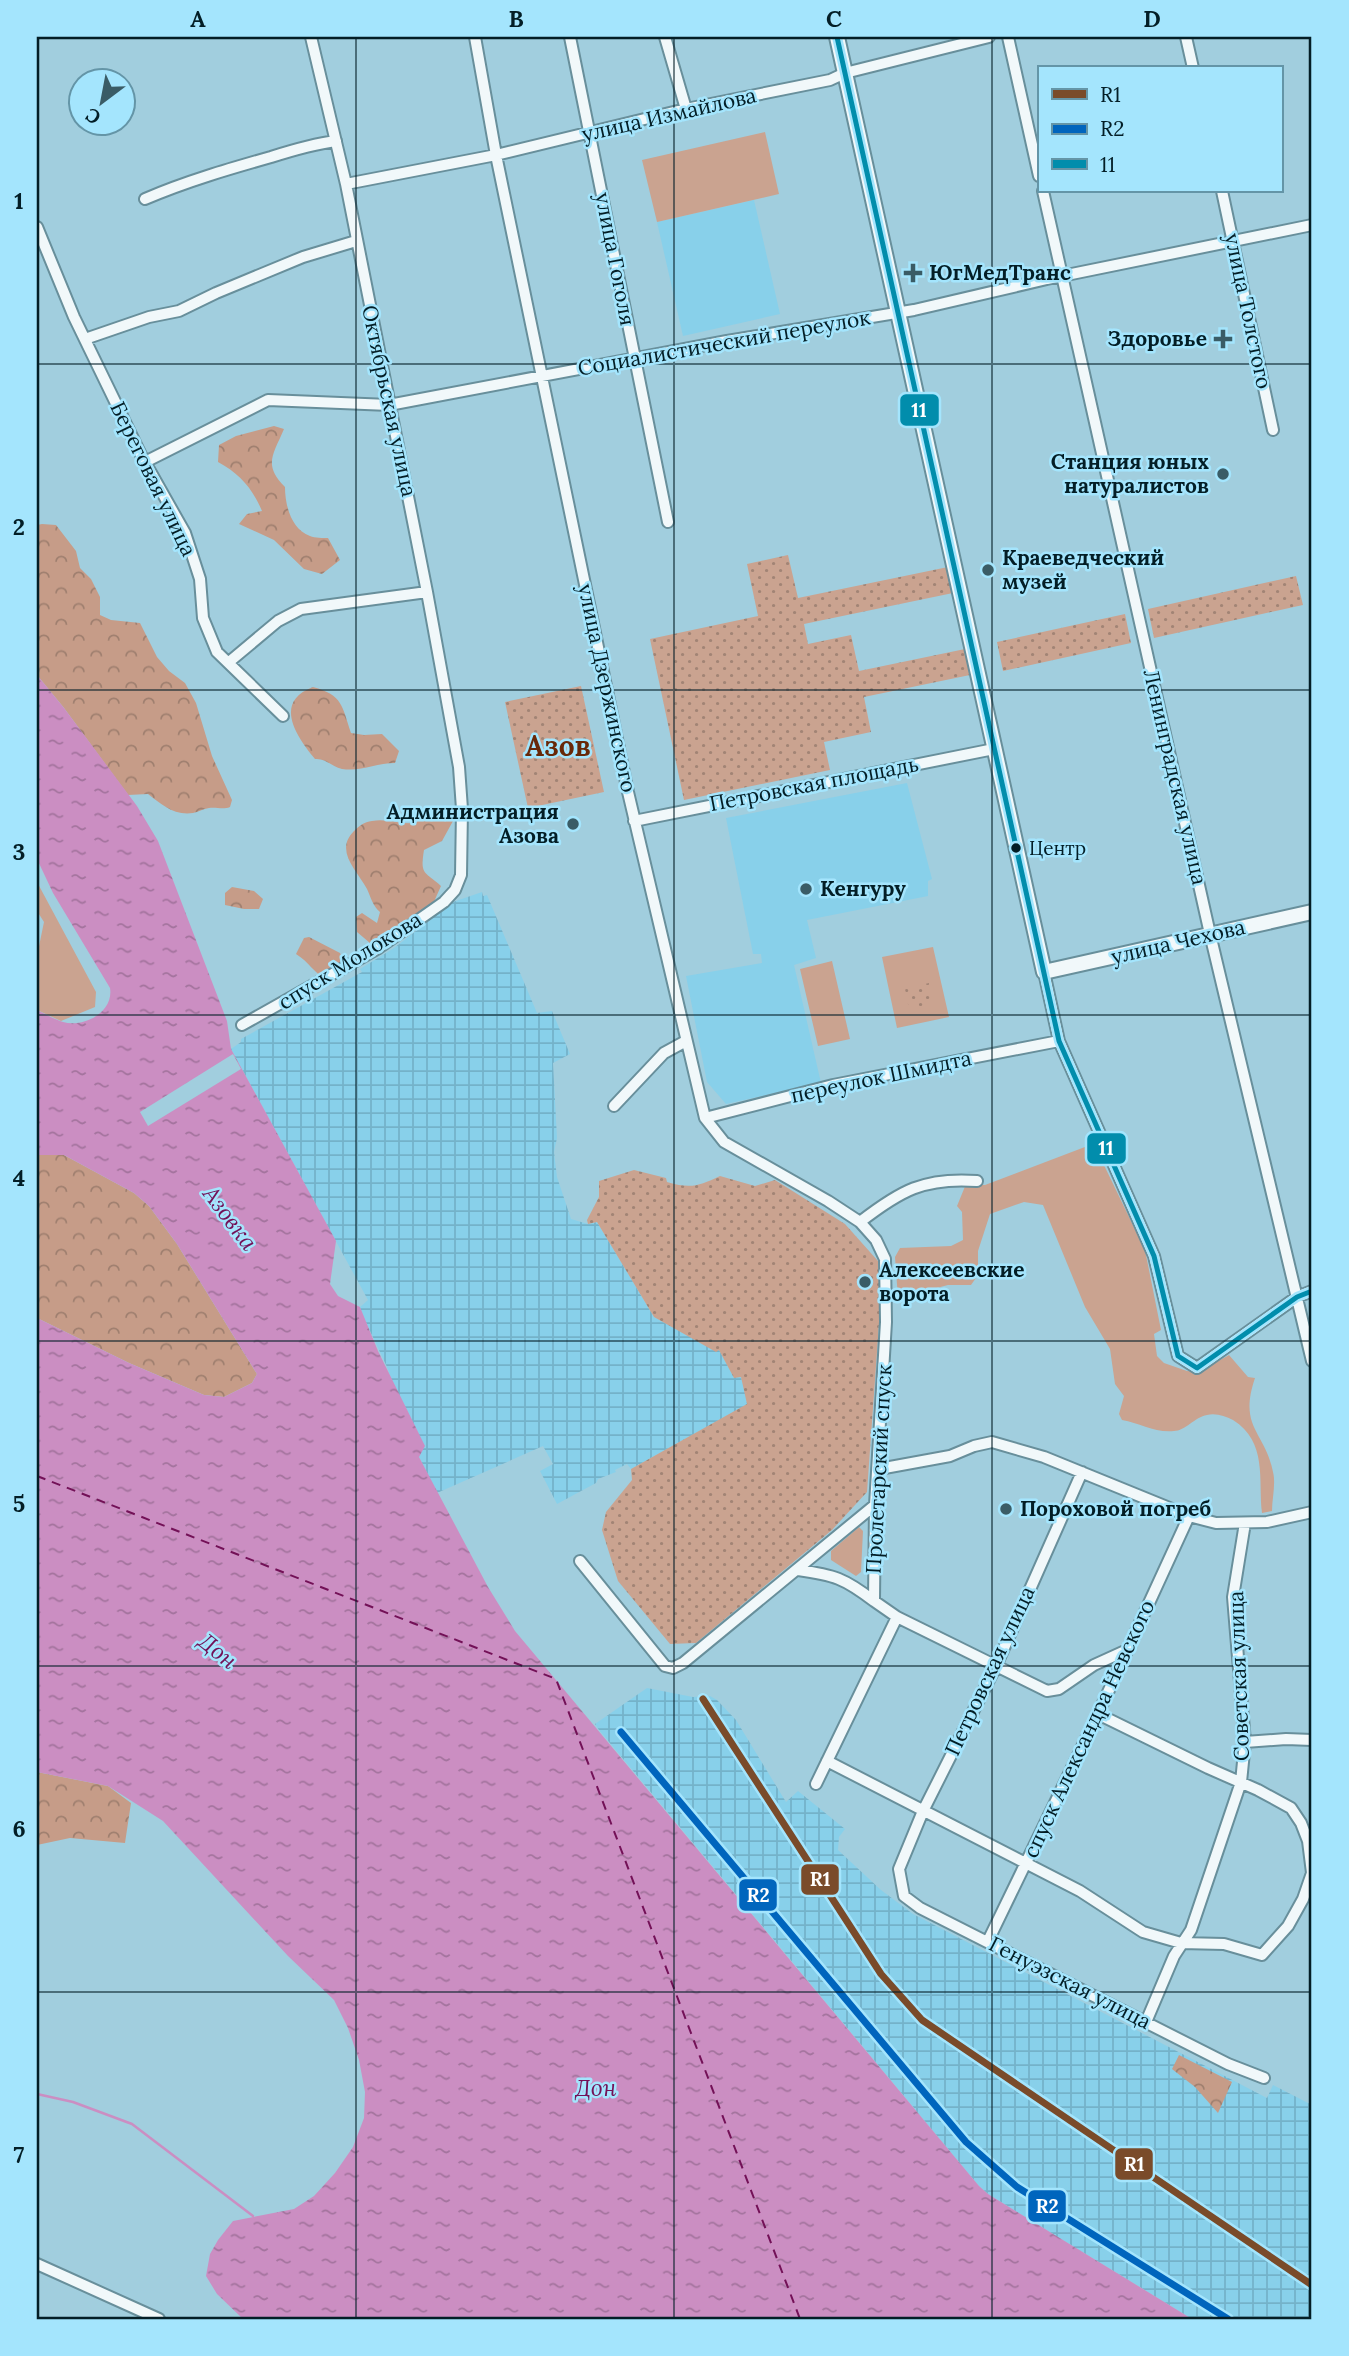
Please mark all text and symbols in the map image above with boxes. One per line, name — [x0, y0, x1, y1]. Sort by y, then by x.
text: A — [190, 4, 206, 33]
text: B — [508, 4, 524, 33]
text: C — [826, 4, 842, 33]
text: D — [1143, 4, 1161, 33]
north arrow — [66, 66, 136, 136]
legend — [1038, 66, 1282, 192]
street label: улица Измайлова — [579, 81, 759, 148]
text: R1 — [1100, 81, 1121, 108]
text: С — [81, 103, 105, 130]
text: R2 — [1100, 115, 1124, 142]
text: 11 — [1100, 151, 1115, 178]
text: 1 — [14, 186, 24, 215]
street label: улица Гоголя — [589, 190, 642, 328]
street label: улица Толстого — [1219, 231, 1278, 391]
place label: ЮгМедТранс — [929, 259, 1071, 286]
marker: ЮгМедТранс — [903, 263, 923, 283]
street label: Октябрьская улица — [356, 303, 423, 499]
street label: Социалистический переулок — [575, 303, 873, 382]
place label: Здоровье — [1108, 325, 1207, 352]
marker: Здоровье — [1213, 329, 1233, 349]
line badge: 11 — [899, 393, 940, 427]
street label: Береговая улица — [104, 397, 203, 561]
text: 11 — [911, 398, 927, 422]
place label: Станция юных натуралистов — [1051, 448, 1209, 499]
marker: Станция юных натуралистов — [1215, 466, 1231, 482]
text: 2 — [13, 512, 25, 541]
place label: Краеведческий музей — [1002, 544, 1164, 595]
marker: Краеведческий музей — [980, 562, 996, 578]
street label: улица Дзержинского — [572, 581, 643, 795]
street label: Ленинградская улица — [1138, 666, 1213, 888]
district label: Азов — [525, 728, 591, 764]
street label: Петровская площадь — [707, 750, 921, 817]
place label: Администрация Азова — [386, 798, 559, 849]
marker: Администрация Азова — [565, 816, 581, 832]
place label: Центр — [1029, 836, 1086, 860]
text: 3 — [13, 837, 25, 866]
marker: Центр — [1009, 841, 1023, 855]
place label: Кенгуру — [820, 875, 906, 902]
marker: Кенгуру — [798, 881, 814, 897]
street label: спуск Молокова — [273, 906, 427, 1016]
street label: улица Чехова — [1108, 913, 1248, 970]
street label: переулок Шмидта — [788, 1044, 974, 1109]
line badge: 11 — [1086, 1132, 1127, 1165]
text: 11 — [1098, 1136, 1114, 1160]
text: 4 — [13, 1163, 25, 1192]
water label: Азовка — [196, 1179, 264, 1256]
place label: Алексеевские ворота — [879, 1256, 1024, 1307]
marker: Алексеевские ворота — [857, 1274, 873, 1290]
street label: Пролетарский спуск — [860, 1363, 898, 1575]
text: 5 — [13, 1489, 25, 1518]
place label: Пороховой погреб — [1020, 1495, 1211, 1522]
marker: Пороховой погреб — [998, 1501, 1014, 1517]
street label: Петровская улица — [938, 1582, 1041, 1760]
street label: Советская улица — [1222, 1590, 1255, 1762]
street label: спуск Александра Невского — [1017, 1595, 1160, 1862]
water label: Дон — [192, 1626, 244, 1675]
text: 6 — [12, 1814, 26, 1843]
line badge: R1 — [800, 1863, 840, 1896]
text: R1 — [810, 1867, 830, 1891]
line badge: R2 — [738, 1878, 778, 1912]
text: R2 — [746, 1883, 770, 1907]
street label: Генуэзская улица — [985, 1930, 1156, 2035]
water label: Дон — [574, 2073, 617, 2102]
text: 7 — [14, 2140, 25, 2169]
line badge: R1 — [1114, 2147, 1154, 2181]
text: R1 — [1124, 2152, 1144, 2176]
line badge: R2 — [1027, 2189, 1067, 2223]
text: R2 — [1035, 2194, 1059, 2218]

